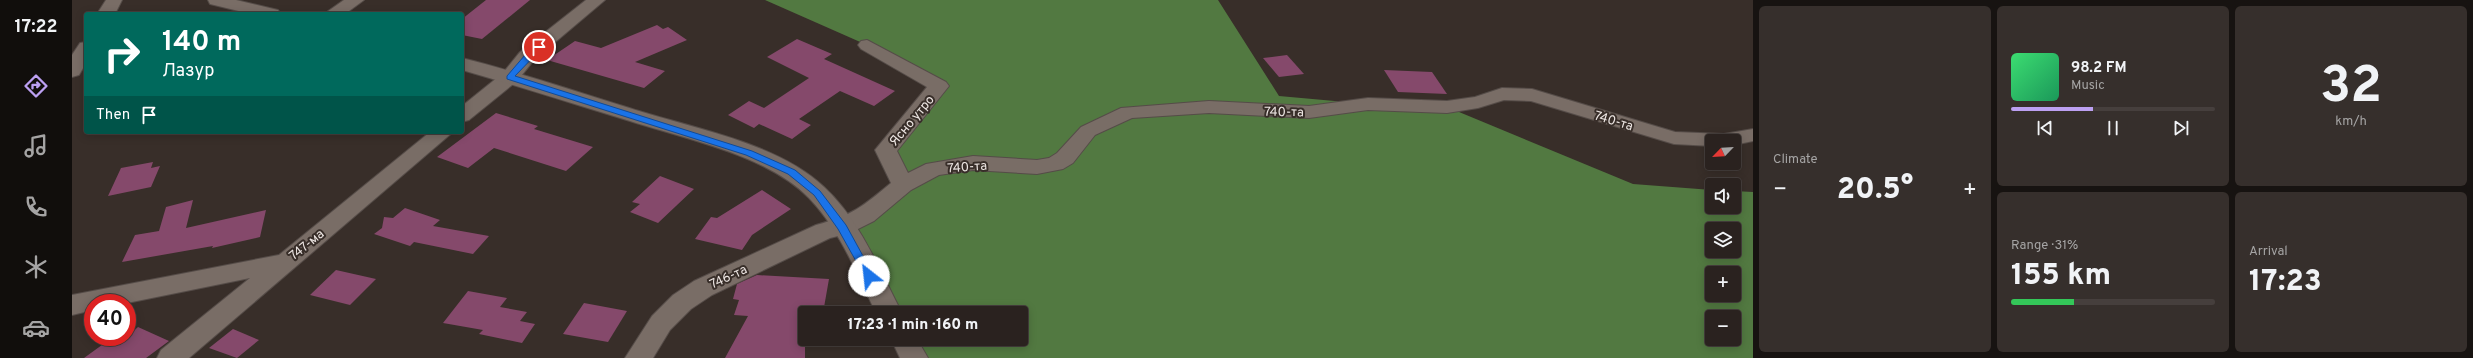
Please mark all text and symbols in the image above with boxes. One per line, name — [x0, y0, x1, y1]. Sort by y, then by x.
text: 17:22 — [14, 16, 58, 39]
text: 140 m — [162, 25, 241, 61]
icon: right — [96, 28, 148, 80]
pin — [522, 30, 556, 64]
icon: arrive — [528, 36, 550, 58]
text: 32 — [2320, 55, 2382, 121]
text: 98.2 FM — [2071, 59, 2127, 78]
text: Лазур — [162, 60, 214, 83]
icon: directions — [22, 72, 50, 100]
text: Music — [2071, 78, 2105, 94]
street label: Ясно утро — [887, 93, 938, 150]
icon: arrive — [138, 104, 160, 126]
street label: 740-та — [1264, 105, 1304, 121]
text: Then — [96, 106, 130, 125]
street label: 740-та — [1592, 108, 1635, 135]
text: km/h — [2335, 114, 2367, 130]
icon: previous — [2034, 117, 2056, 139]
icon: pause — [2102, 117, 2124, 139]
icon: next — [2170, 117, 2192, 139]
icon: music — [22, 132, 50, 160]
north arrow — [1705, 134, 1741, 170]
map controls — [1705, 134, 1741, 346]
text: Climate — [1773, 152, 1818, 168]
street label: 740-та — [947, 159, 988, 177]
text: 20.5° — [1837, 172, 1913, 209]
text: − — [1773, 177, 1787, 204]
text: + — [1963, 177, 1977, 204]
button: sound — [1705, 178, 1741, 214]
icon: phone — [22, 193, 50, 221]
button: layers — [1705, 222, 1741, 258]
street label: 747-ма — [287, 227, 328, 264]
text: Range · 31% — [2011, 238, 2078, 254]
text: Arrival — [2249, 244, 2288, 260]
icon: climate — [22, 253, 50, 281]
position arrow — [848, 255, 890, 297]
text: 155 km — [2011, 258, 2111, 295]
street label: 746-та — [708, 262, 750, 293]
text: 17:23 — [2249, 264, 2322, 301]
button: + — [1705, 266, 1741, 302]
speed limit sign: 40 — [84, 294, 136, 346]
button: − — [1705, 310, 1741, 346]
icon: car — [22, 314, 50, 342]
text: 17:23 · 1 min · 160 m — [848, 316, 978, 335]

